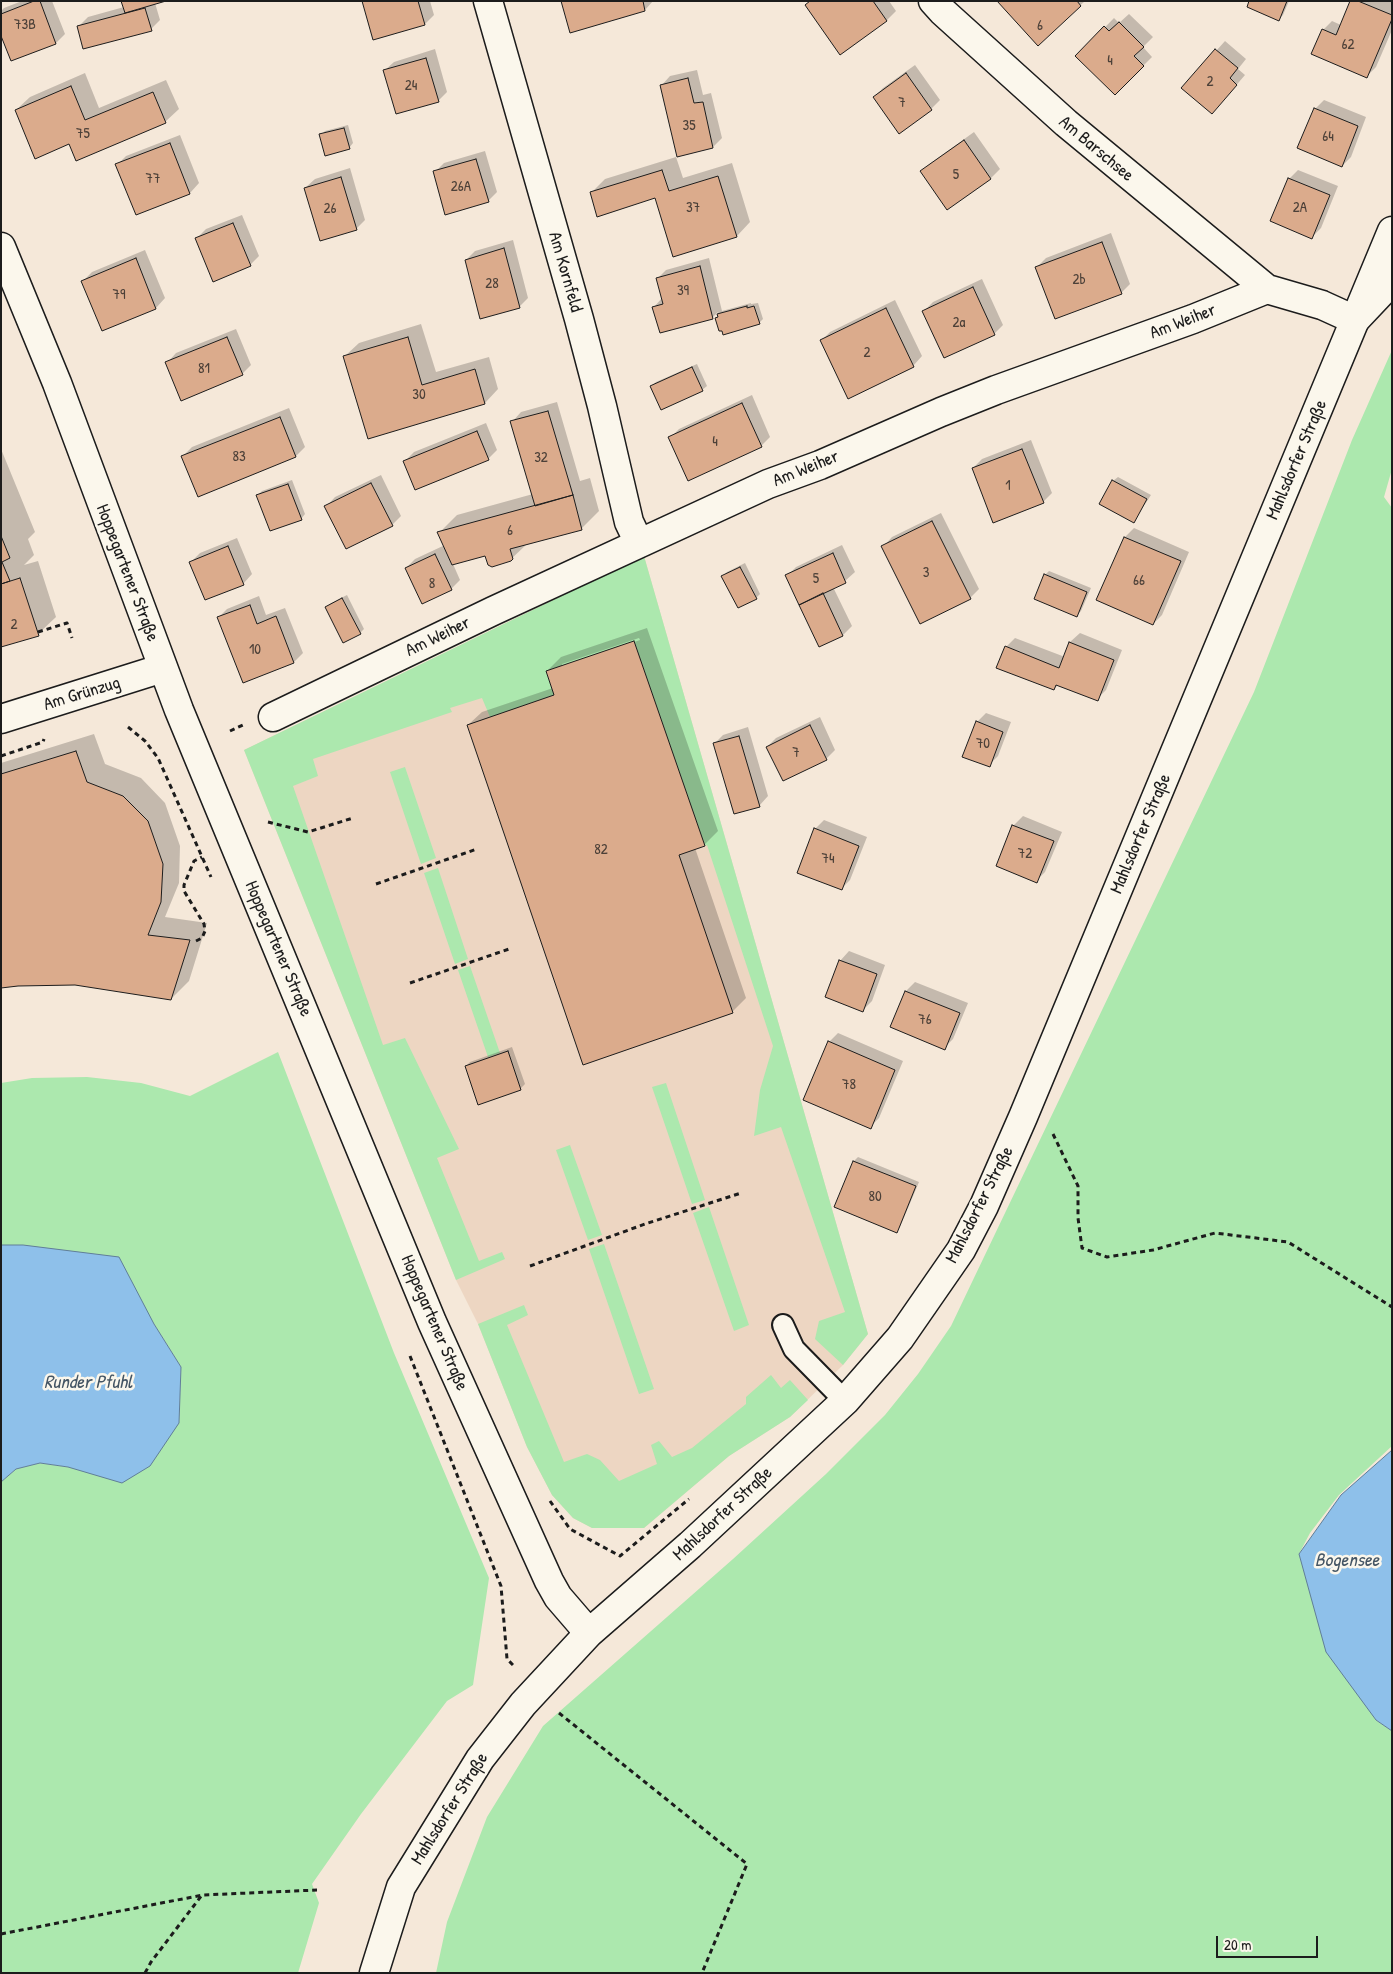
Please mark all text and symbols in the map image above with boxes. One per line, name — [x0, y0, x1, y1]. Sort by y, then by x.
house number: 73B — [14, 16, 36, 34]
house number: 6 — [1037, 17, 1043, 35]
house number: 62 — [1341, 36, 1355, 54]
house number: 4 — [1107, 52, 1113, 70]
house number: 2 — [1206, 73, 1214, 91]
house number: 24 — [405, 77, 417, 95]
house number: 7 — [898, 94, 906, 112]
street label: Am Barschsee — [1054, 111, 1138, 187]
house number: 35 — [682, 117, 696, 135]
house number: 75 — [76, 125, 90, 143]
house number: 64 — [1322, 128, 1334, 146]
house number: 5 — [953, 166, 959, 184]
house number: 77 — [146, 170, 160, 188]
house number: 26A — [451, 178, 471, 196]
house number: 37 — [686, 199, 700, 217]
house number: 2A — [1293, 199, 1307, 217]
house number: 26 — [323, 200, 337, 218]
street label: Am Kornfeld — [543, 229, 587, 315]
house number: 2b — [1072, 271, 1086, 289]
house number: 28 — [485, 275, 499, 293]
house number: 39 — [677, 282, 689, 300]
house number: 79 — [113, 286, 125, 304]
street label: Am Weiher — [1147, 300, 1219, 344]
house number: 2a — [953, 314, 965, 332]
house number: 2 — [863, 344, 871, 362]
house number: 81 — [198, 360, 210, 378]
house number: 30 — [412, 386, 426, 404]
street label: Mahlsdorfer Straße — [1262, 397, 1332, 523]
house number: 4 — [712, 433, 718, 451]
street label: Am Weiher — [770, 446, 842, 492]
house number: 83 — [232, 448, 246, 466]
house number: 32 — [534, 449, 548, 467]
house number: 1 — [1005, 477, 1011, 495]
street label: Hoppegartener Straße — [91, 501, 163, 645]
house number: 6 — [507, 522, 513, 540]
house number: 3 — [923, 564, 929, 582]
house number: 5 — [813, 570, 819, 588]
house number: 66 — [1133, 572, 1145, 590]
house number: 8 — [429, 575, 435, 593]
street label: Am Weiher — [402, 612, 474, 662]
house number: 2 — [10, 616, 18, 634]
house number: 10 — [249, 641, 261, 659]
street label: Am Grünzug — [41, 672, 123, 716]
house number: 70 — [976, 735, 990, 753]
house number: 7 — [792, 744, 800, 762]
street label: Mahlsdorfer Straße — [1106, 771, 1176, 897]
house number: 82 — [594, 841, 608, 859]
house number: 72 — [1018, 845, 1032, 863]
house number: 74 — [821, 850, 835, 868]
street label: Hoppegartener Straße — [240, 878, 316, 1020]
house number: 76 — [918, 1011, 932, 1029]
house number: 78 — [842, 1076, 856, 1094]
street label: Mahlsdorfer Straße — [941, 1143, 1019, 1267]
house number: 80 — [868, 1188, 882, 1206]
street label: Hoppegartener Straße — [396, 1252, 472, 1394]
water label: Runder Pfuhl — [44, 1372, 132, 1394]
street label: Mahlsdorfer Straße — [669, 1462, 777, 1566]
water label: Bogensee — [1315, 1550, 1379, 1572]
street label: Mahlsdorfer Straße — [407, 1749, 493, 1869]
scale bar — [1218, 1926, 1320, 1958]
text: 20 m — [1224, 1934, 1251, 1955]

